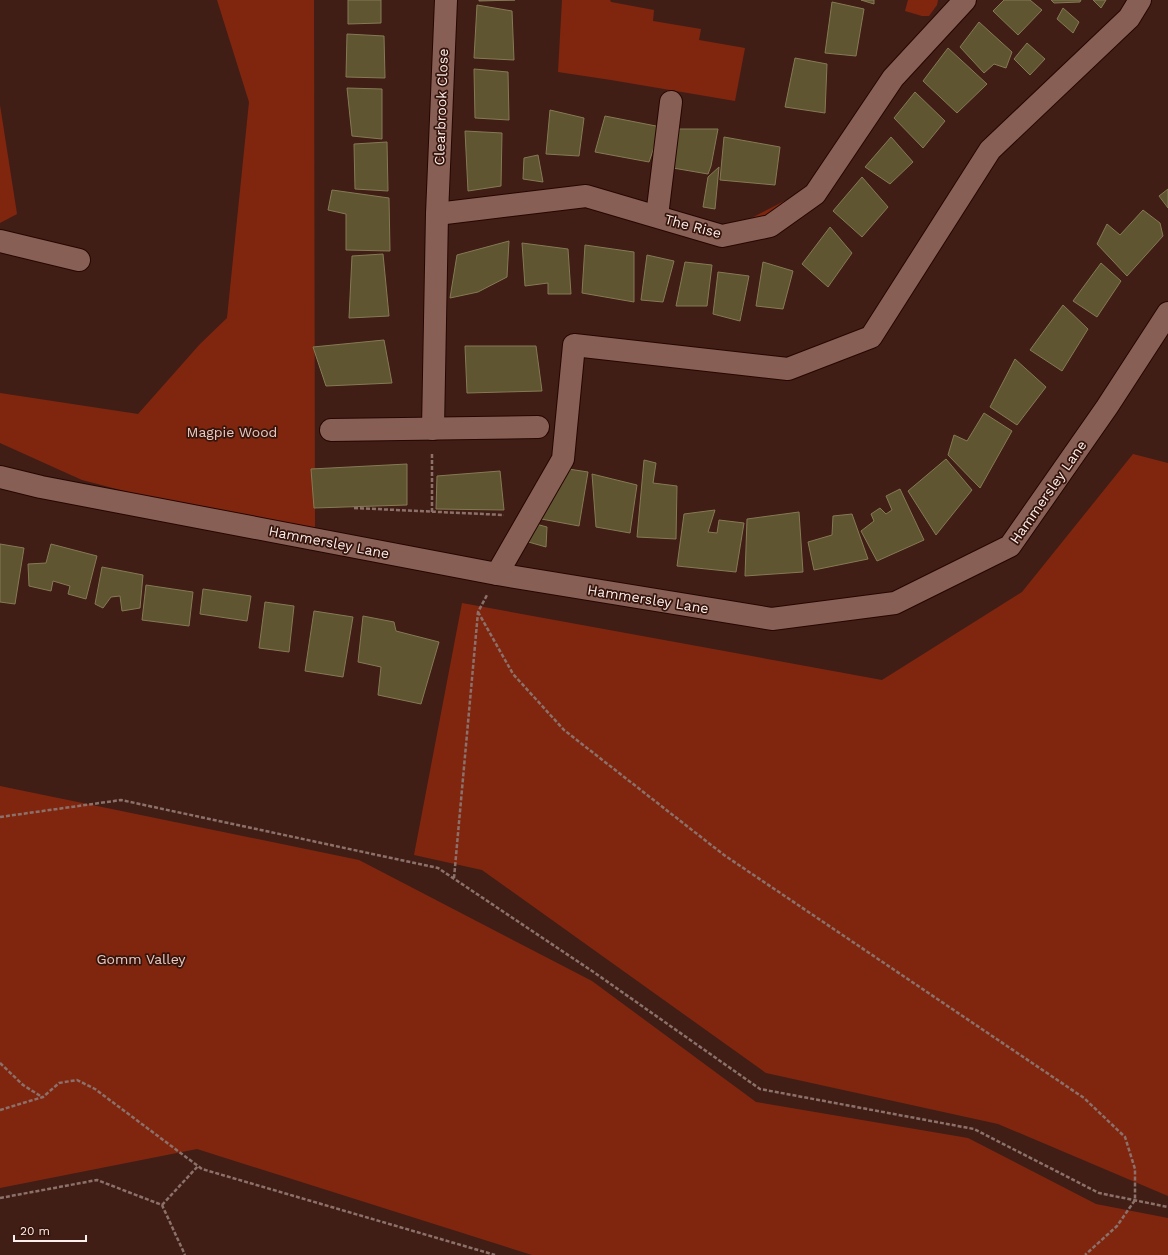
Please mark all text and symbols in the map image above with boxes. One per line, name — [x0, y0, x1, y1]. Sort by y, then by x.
street label: Clearbrook Close — [431, 48, 451, 166]
street label: The Rise — [663, 211, 723, 241]
park label: Magpie Wood — [187, 424, 277, 440]
street label: Hammersley Lane — [1006, 437, 1090, 547]
street label: Hammersley Lane — [267, 522, 391, 562]
street label: Hammersley Lane — [586, 582, 710, 616]
park label: Gomm Valley — [96, 951, 186, 967]
scale bar — [14, 1217, 86, 1243]
text: 20 m — [20, 1224, 50, 1238]

